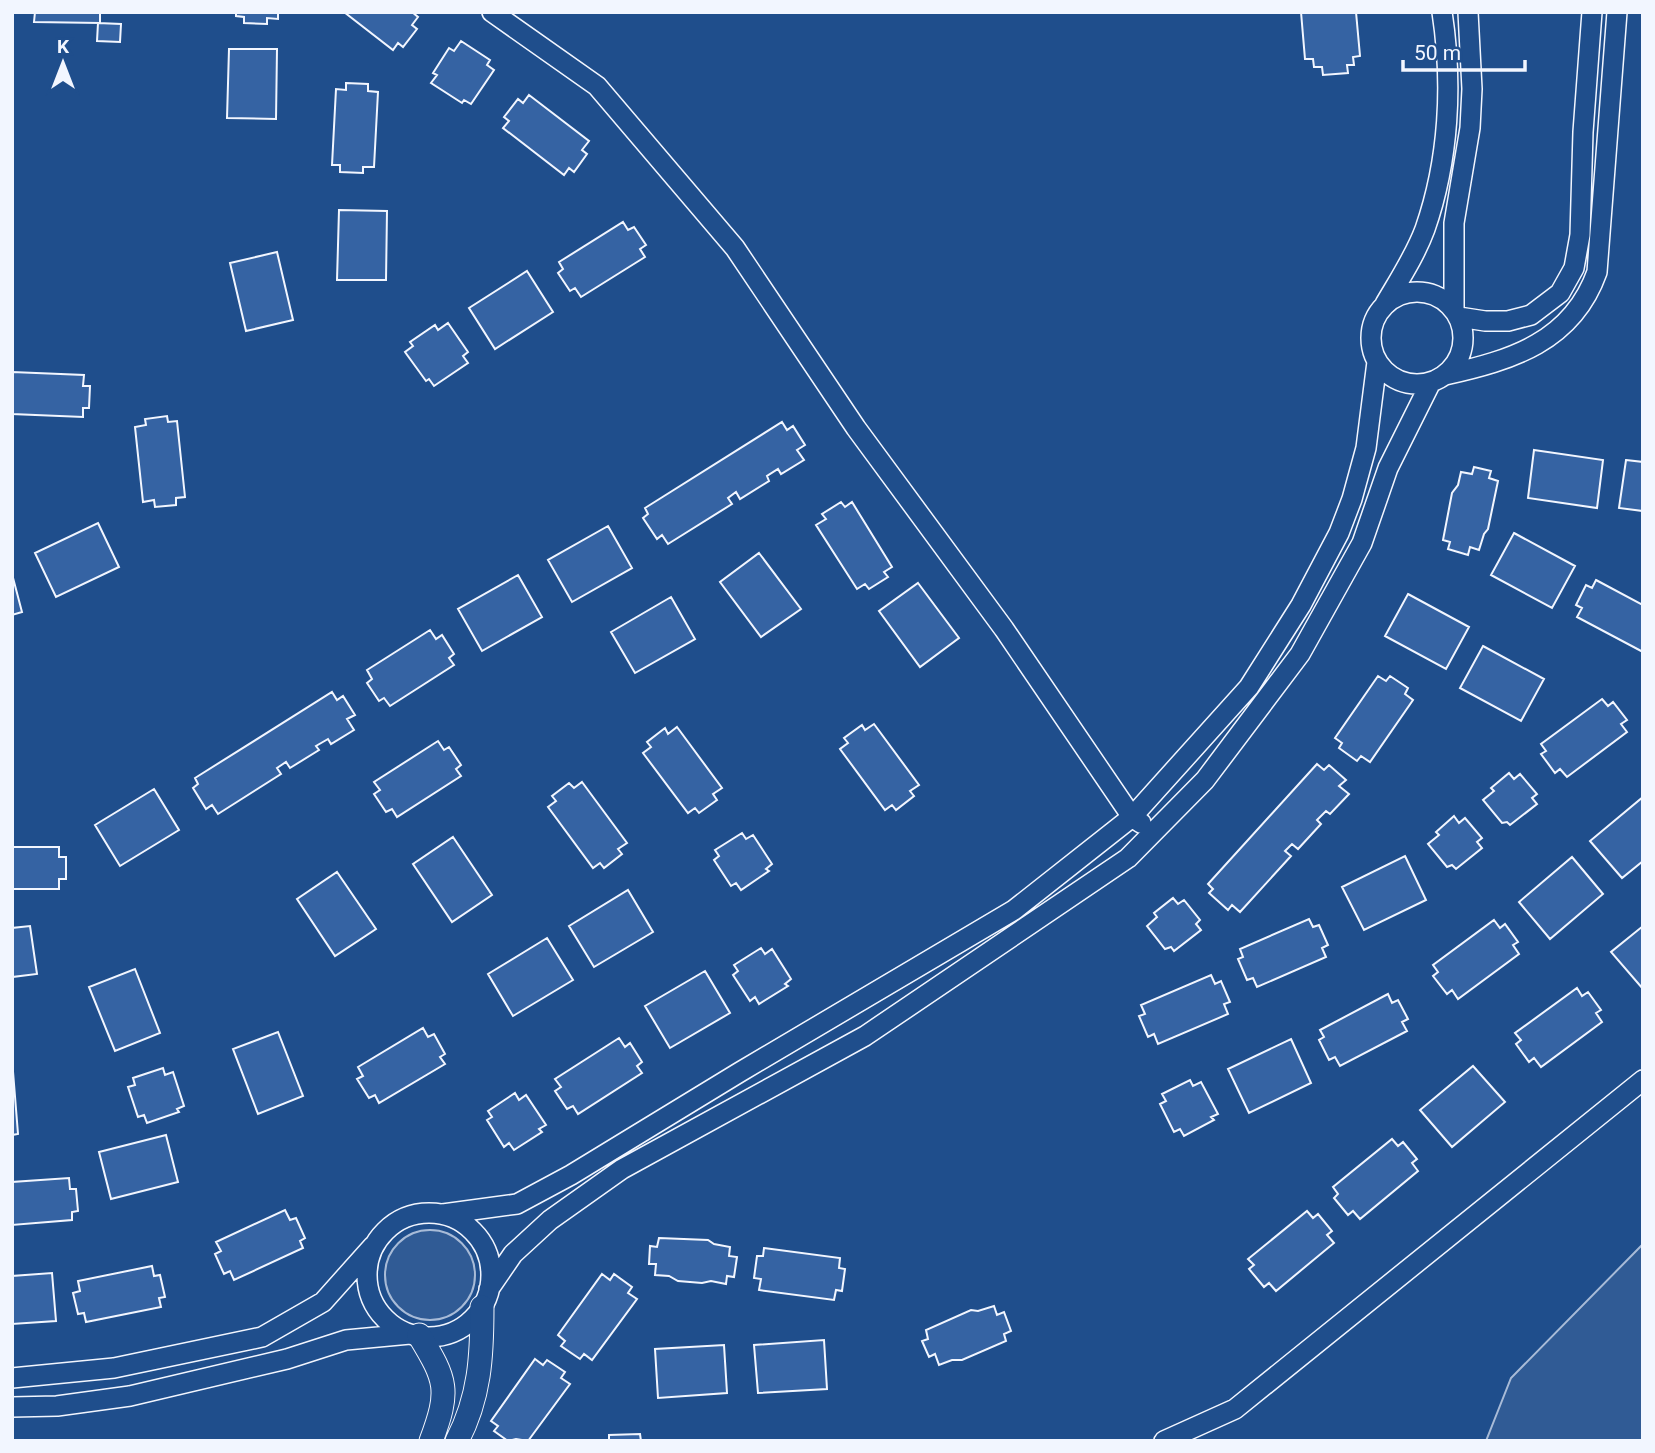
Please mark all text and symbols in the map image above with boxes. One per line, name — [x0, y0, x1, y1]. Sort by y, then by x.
north arrow — [28, 28, 98, 98]
scale bar — [1403, 28, 1526, 72]
text: K — [57, 35, 70, 58]
text: 50 m — [1414, 41, 1461, 65]

